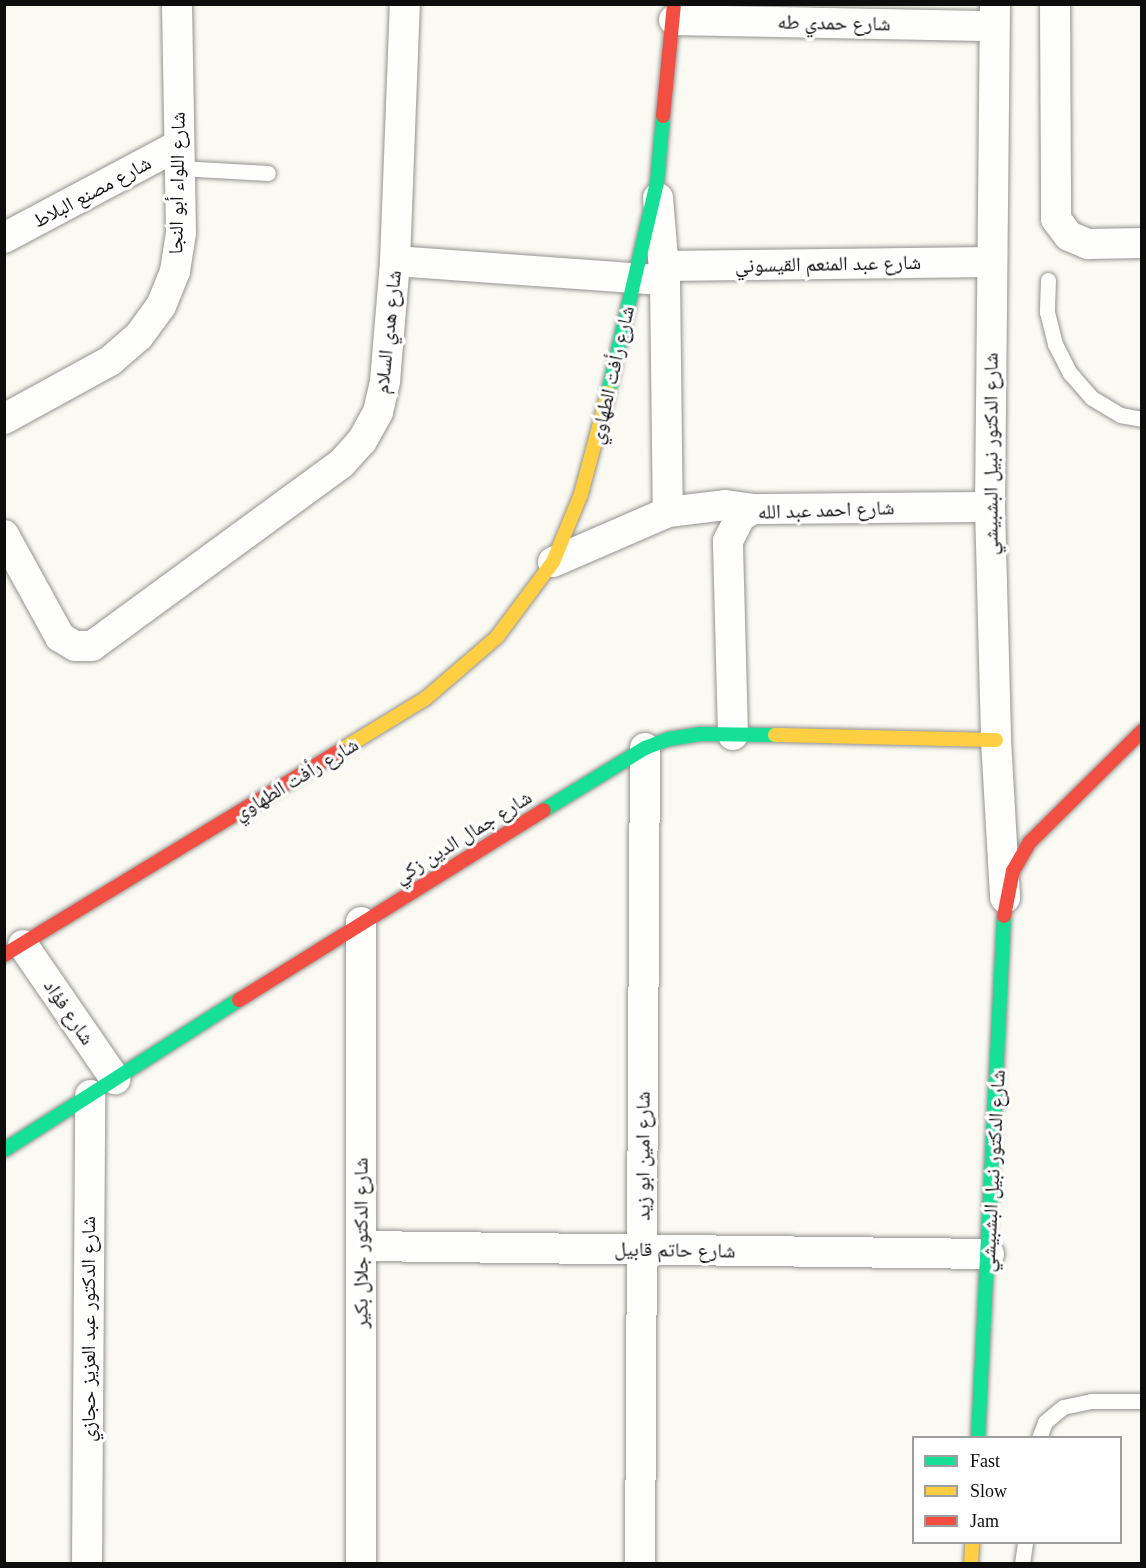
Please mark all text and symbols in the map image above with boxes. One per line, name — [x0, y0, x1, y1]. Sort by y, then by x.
street label: شارع حمدي طه — [777, 10, 891, 36]
street label: شارع اللواء أبو النجا — [164, 111, 190, 255]
street label: شارع مصنع البلاط — [29, 151, 155, 233]
street label: شارع عبد المنعم القيسوني — [735, 250, 921, 278]
street label: شارع هدي السلام — [370, 269, 406, 395]
street label: شارع رأفت الطهاوي — [584, 304, 640, 446]
street label: شارع الدكتور نبيل البشبيشي — [979, 353, 1003, 555]
street label: شارع احمد عبد الله — [757, 496, 895, 524]
street label: شارع رأفت الطهاوي — [229, 732, 363, 826]
street label: شارع جمال الدين زكي — [390, 785, 536, 889]
street label: شارع فؤاد — [38, 975, 100, 1049]
street label: شارع الدكتور نبيل البشبيشي — [976, 1069, 1010, 1273]
street label: شارع امين ابو زيد — [631, 1091, 655, 1221]
street label: شارع الدكتور جلال بكير — [349, 1158, 373, 1328]
street label: شارع الدكتور عبد العزيز حجازي — [76, 1216, 100, 1442]
street label: شارع حاتم قابيل — [614, 1237, 736, 1263]
legend — [912, 1436, 1122, 1544]
text: Fast — [970, 1451, 1000, 1471]
text: Slow — [970, 1481, 1007, 1501]
text: Jam — [970, 1511, 999, 1531]

